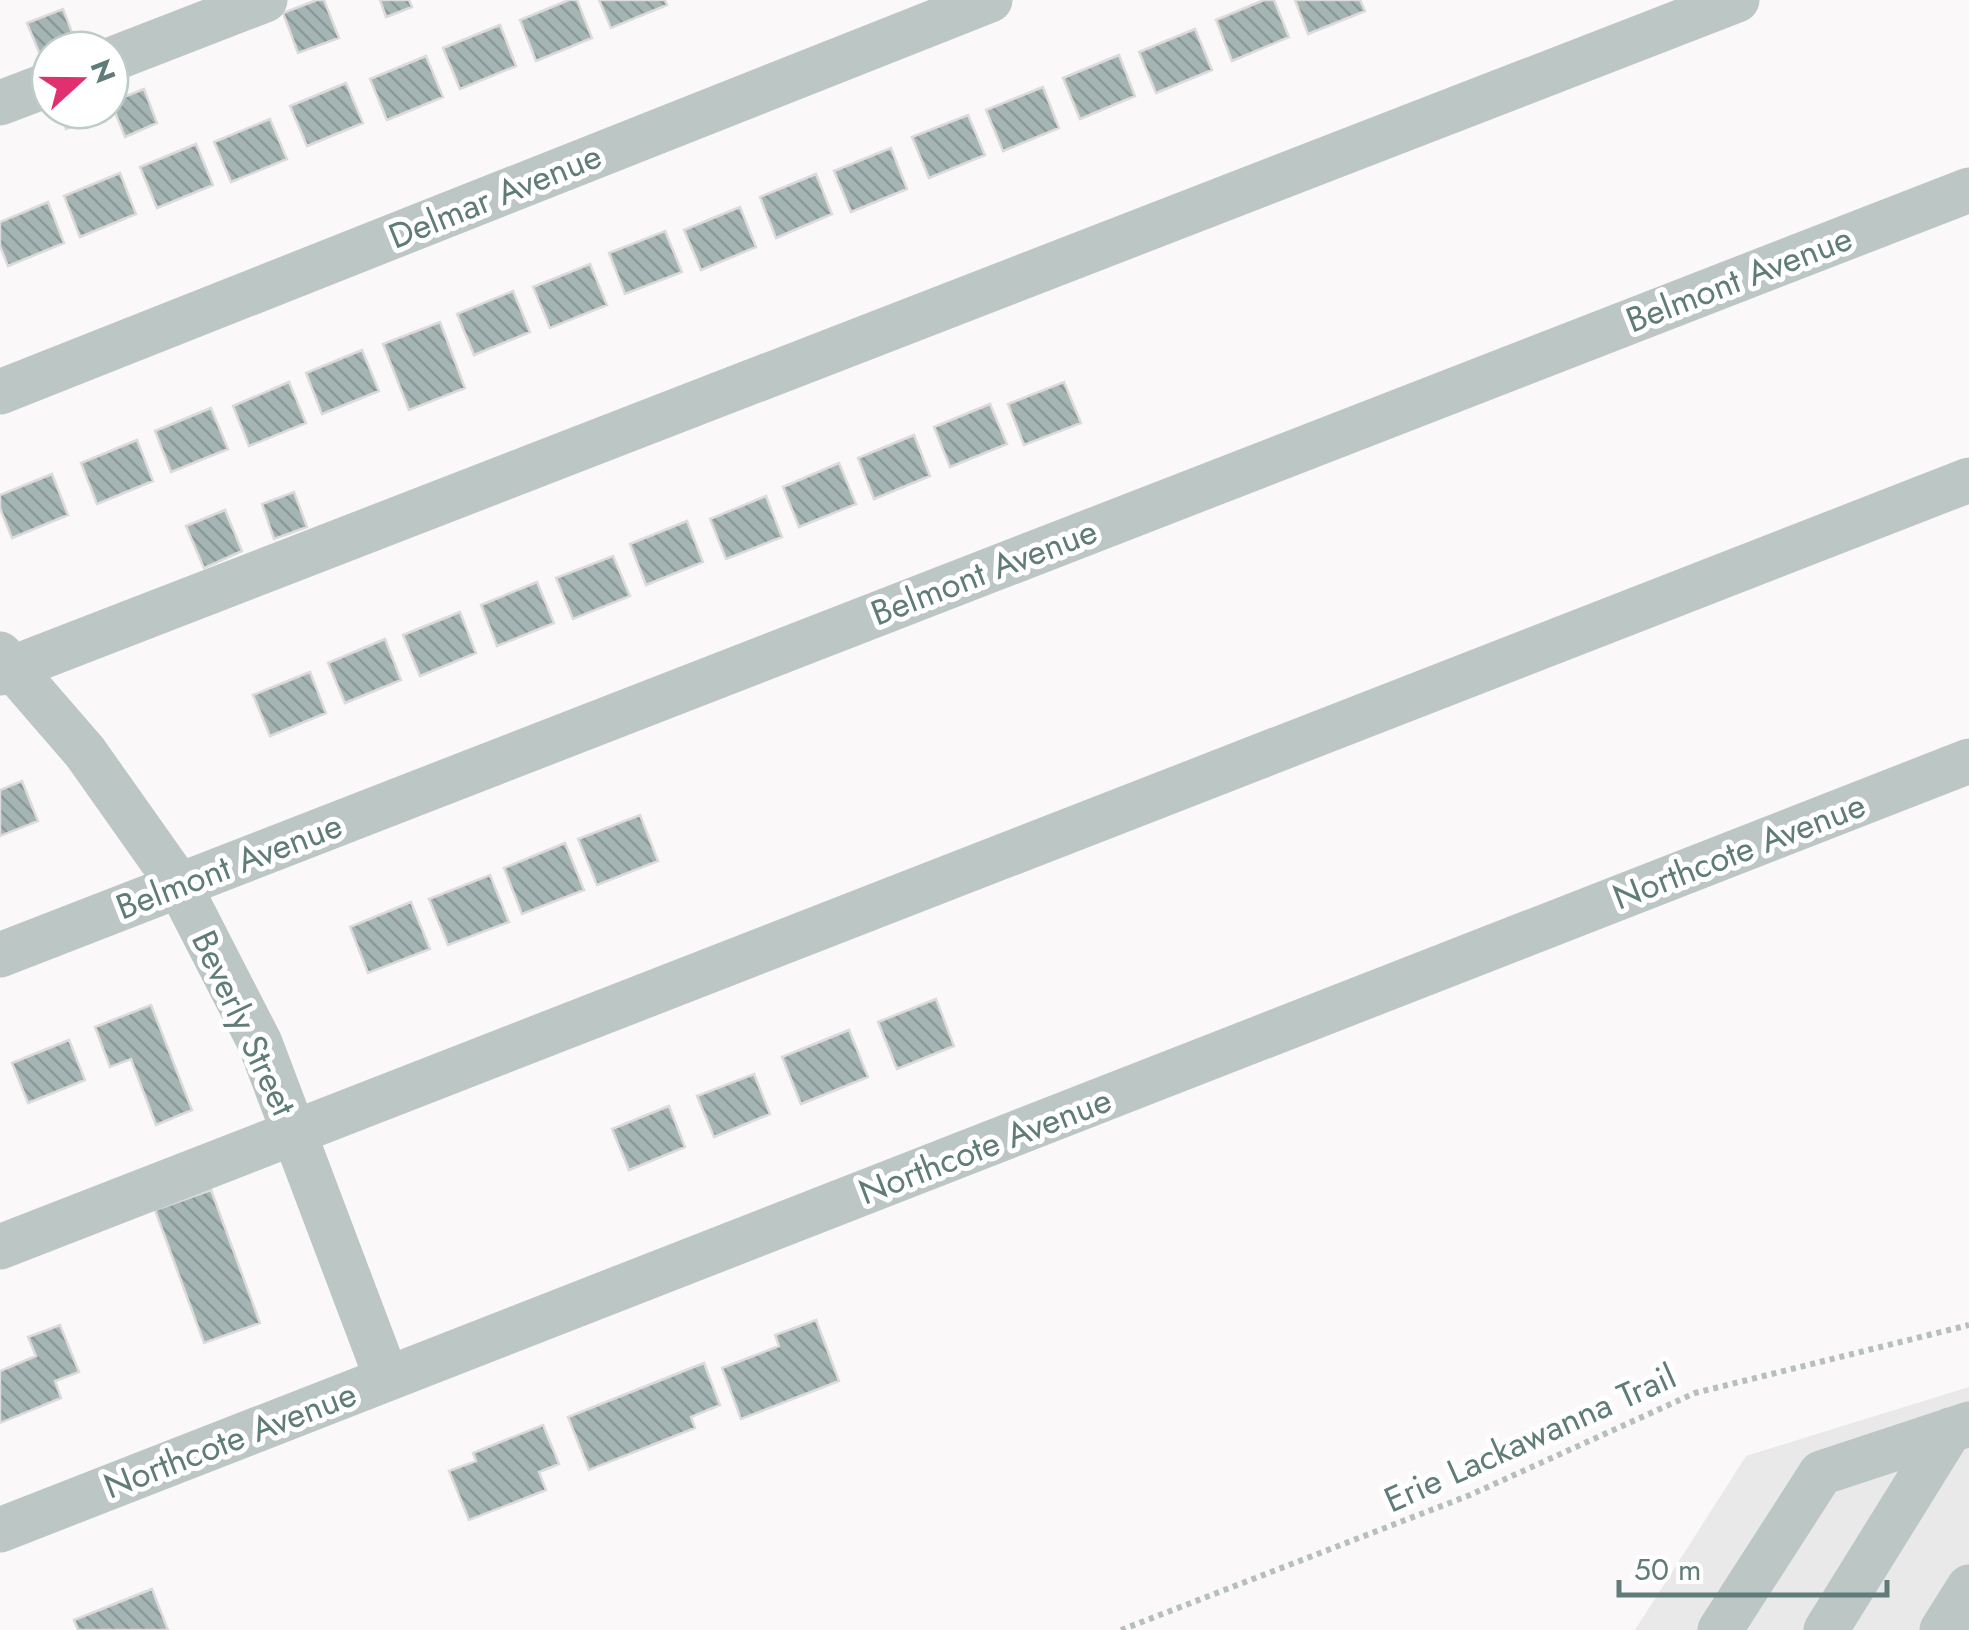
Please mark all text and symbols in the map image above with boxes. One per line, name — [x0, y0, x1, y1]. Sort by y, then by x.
north arrow — [30, 30, 130, 130]
text: N — [80, 53, 126, 89]
street label: Delmar Avenue — [381, 131, 609, 261]
street label: Belmont Avenue — [1619, 213, 1859, 345]
street label: Belmont Avenue — [864, 506, 1104, 638]
street label: Northcote Avenue — [1605, 780, 1873, 922]
street label: Belmont Avenue — [109, 800, 349, 932]
street label: Beverly Street — [179, 922, 309, 1124]
street label: Northcote Avenue — [851, 1075, 1119, 1217]
street label: Erie Lackawanna Trail — [1376, 1351, 1684, 1525]
street label: Northcote Avenue — [96, 1369, 364, 1511]
scale bar — [1619, 1535, 1886, 1597]
text: 50 m — [1634, 1548, 1701, 1591]

